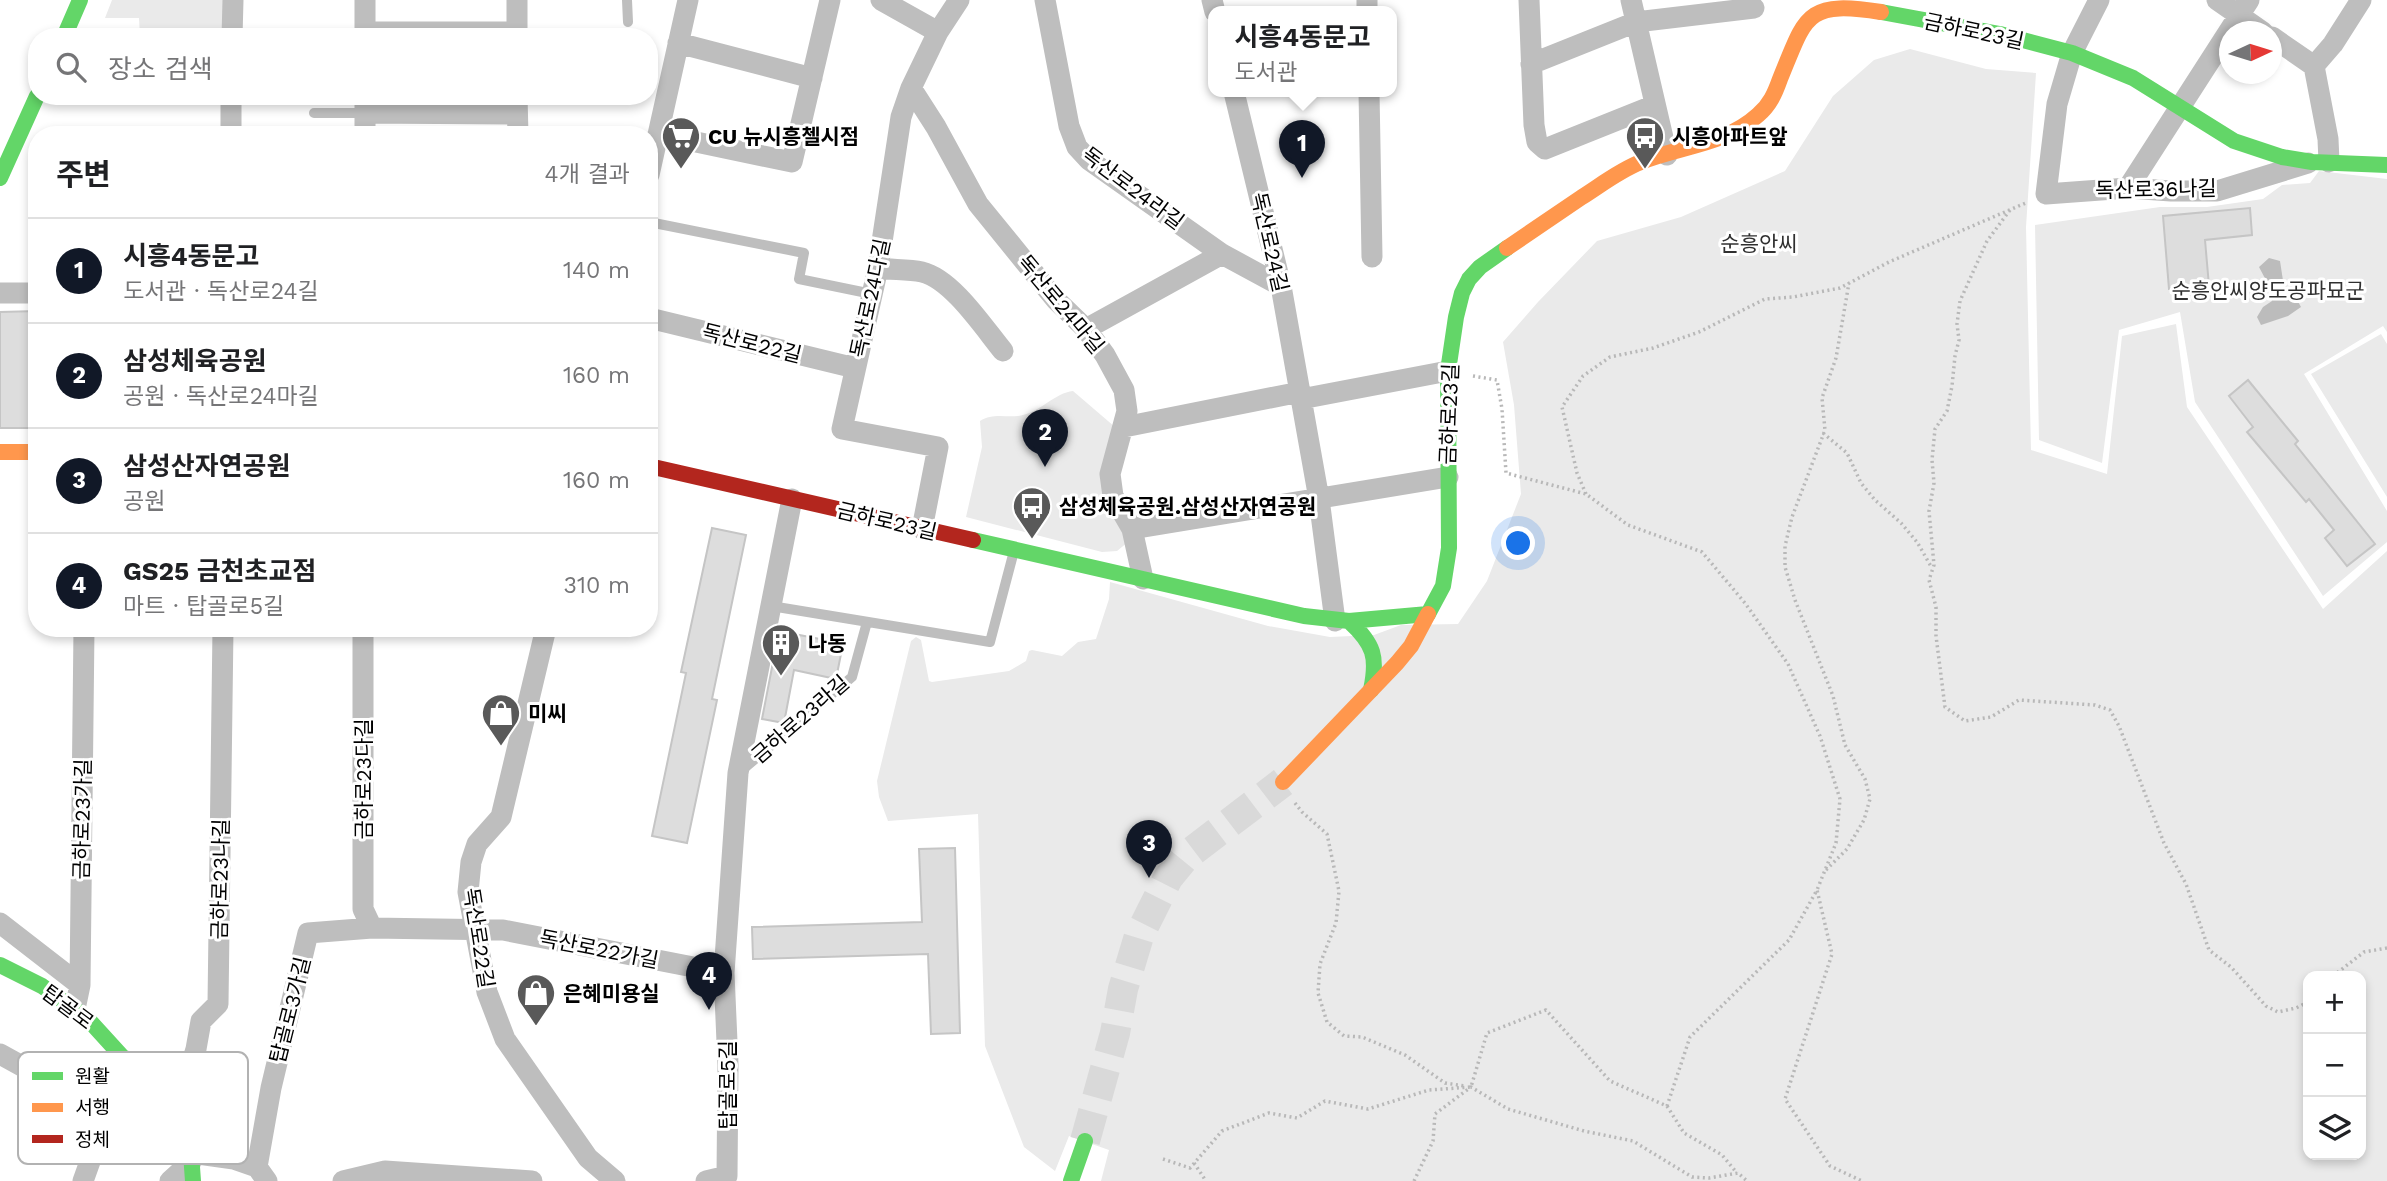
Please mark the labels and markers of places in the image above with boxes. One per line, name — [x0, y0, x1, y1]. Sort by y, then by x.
supermarket icon: CU 뉴시흥첼시점 — [660, 115, 702, 170]
bus stop icon: 시흥아파트앞 — [1624, 115, 1666, 170]
pin: 1 — [1279, 120, 1325, 178]
place label: CU 뉴시흥첼시점 — [708, 124, 859, 149]
place label: 시흥아파트앞 — [1672, 124, 1788, 149]
pin: 2 — [1022, 409, 1068, 467]
bus stop icon: 삼성체육공원.삼성산자연공원 — [1011, 485, 1053, 540]
place label: 삼성체육공원.삼성산자연공원 — [1059, 494, 1316, 519]
building icon: 나동 — [760, 622, 802, 677]
place label: 나동 — [808, 631, 847, 656]
shop icon: 미씨 — [480, 692, 522, 747]
place label: 미씨 — [528, 701, 567, 726]
pin: 3 — [1126, 820, 1172, 878]
pin: 4 — [686, 952, 732, 1010]
shop icon: 은혜미용실 — [515, 972, 557, 1027]
place label: 은혜미용실 — [563, 981, 660, 1006]

